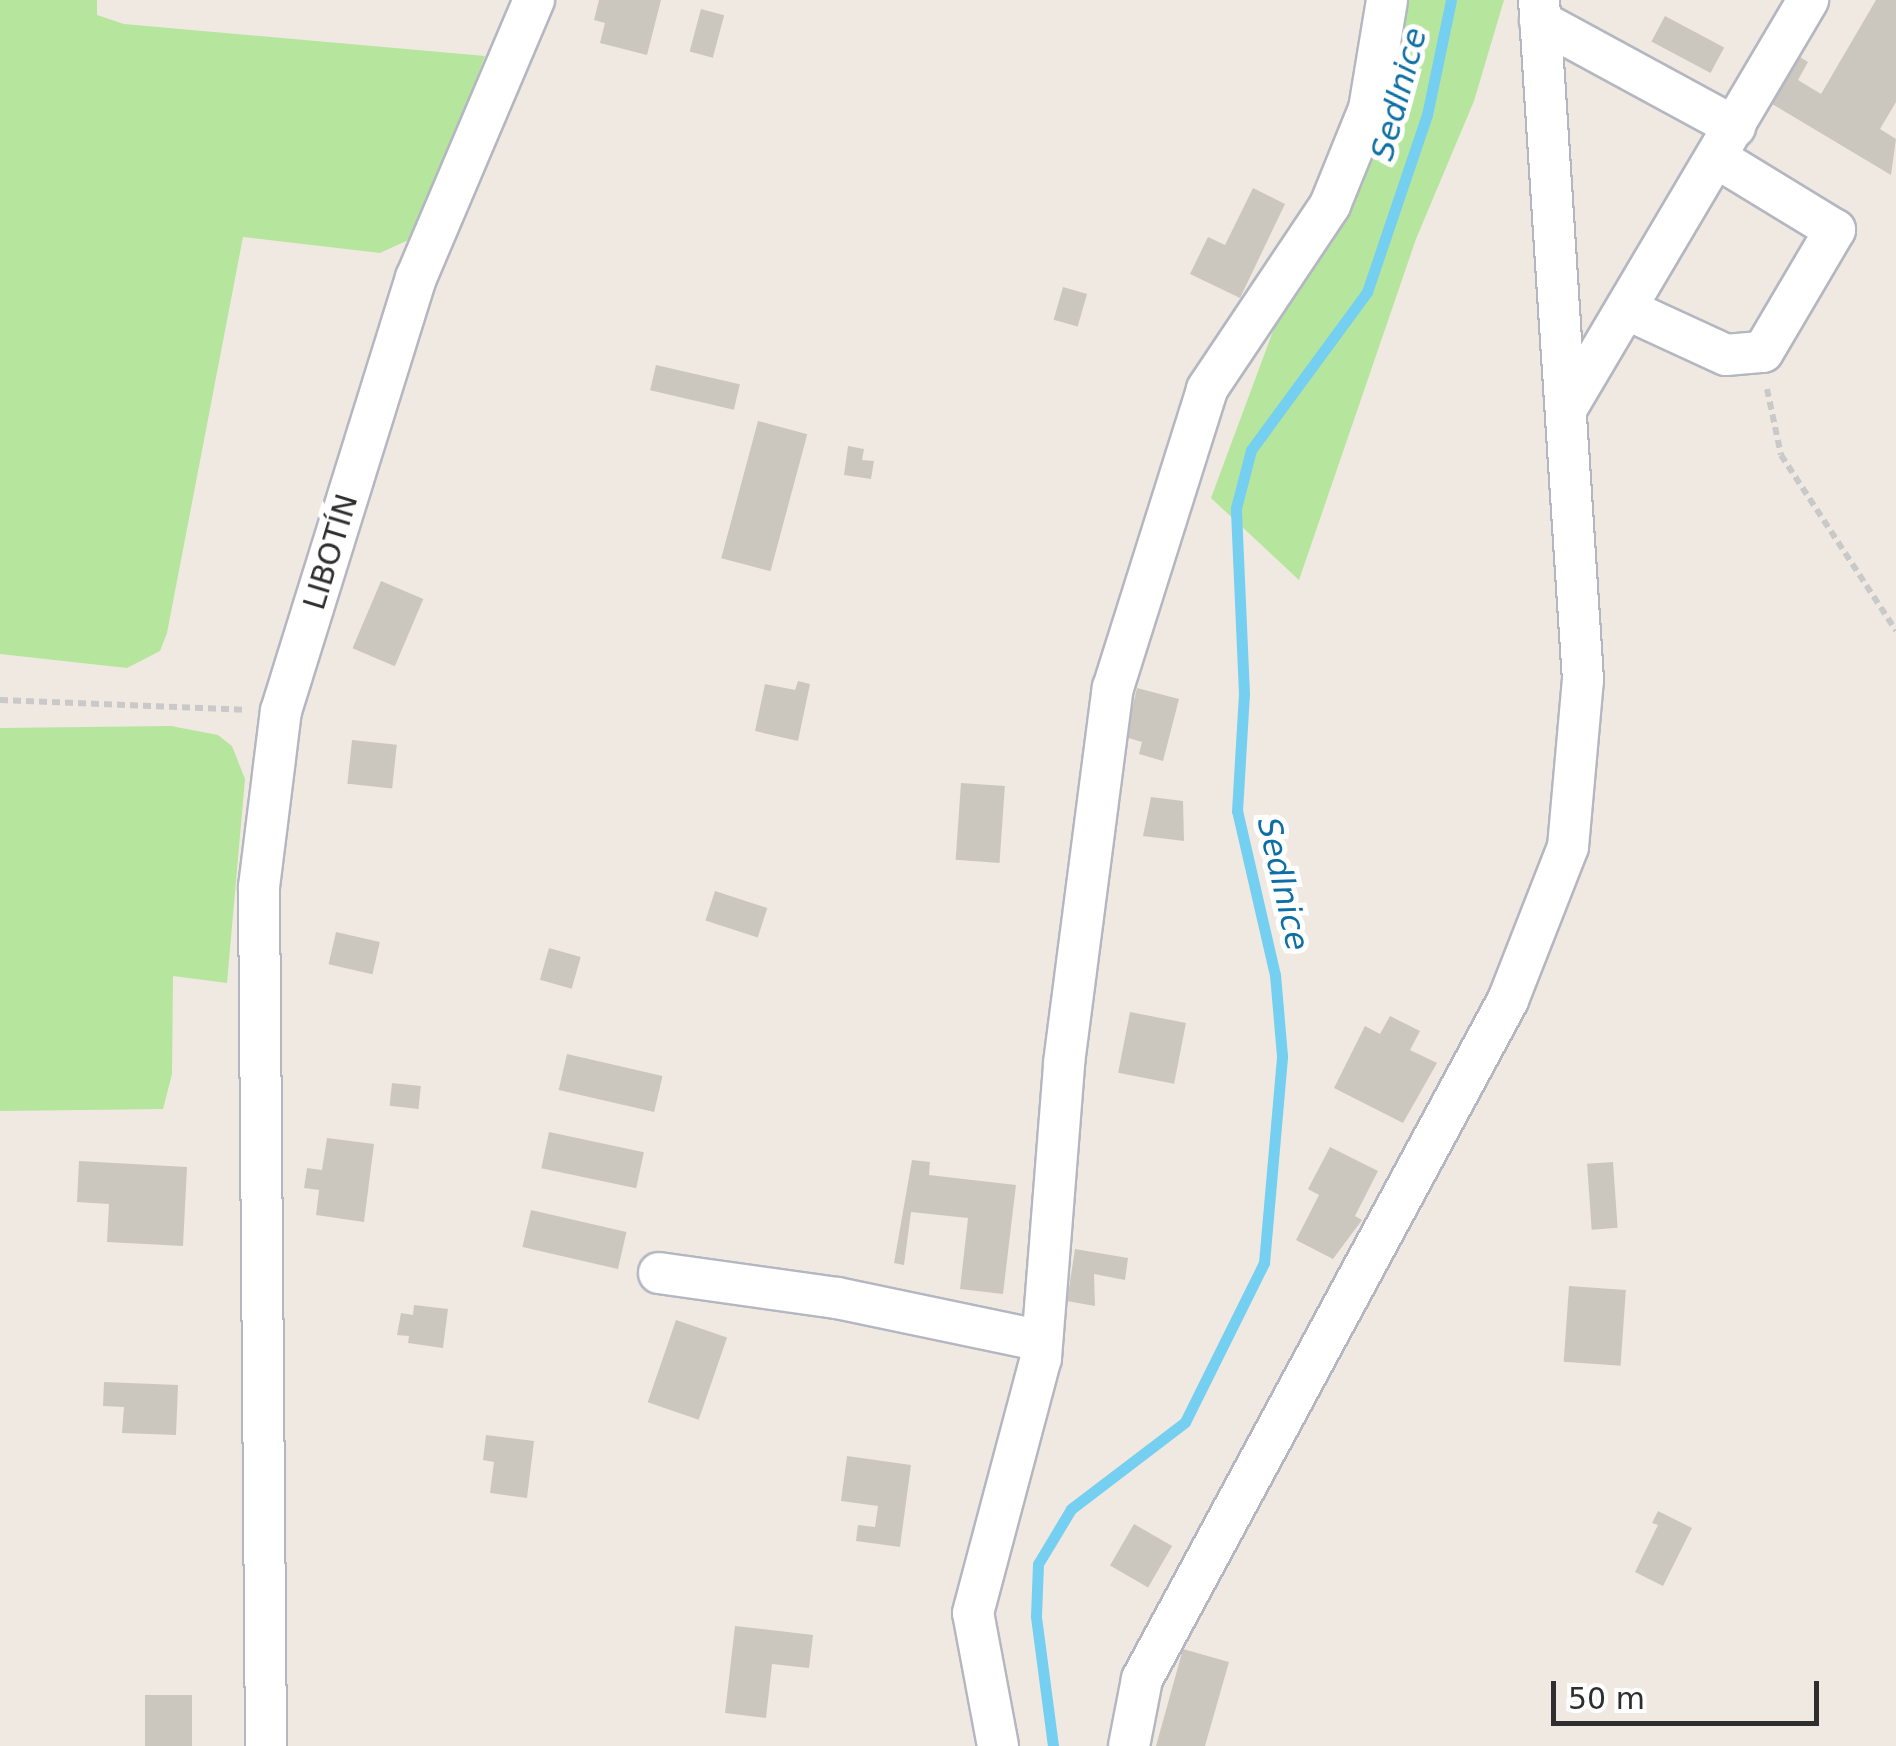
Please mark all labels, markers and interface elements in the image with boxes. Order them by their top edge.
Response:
water label: Sedlnice [1363,24,1435,164]
street label: LIBOTÍN [296,490,366,614]
water label: Sedlnice [1249,814,1317,954]
scale bar [1556,1661,1824,1723]
text: 50 m [1568,1681,1645,1716]

